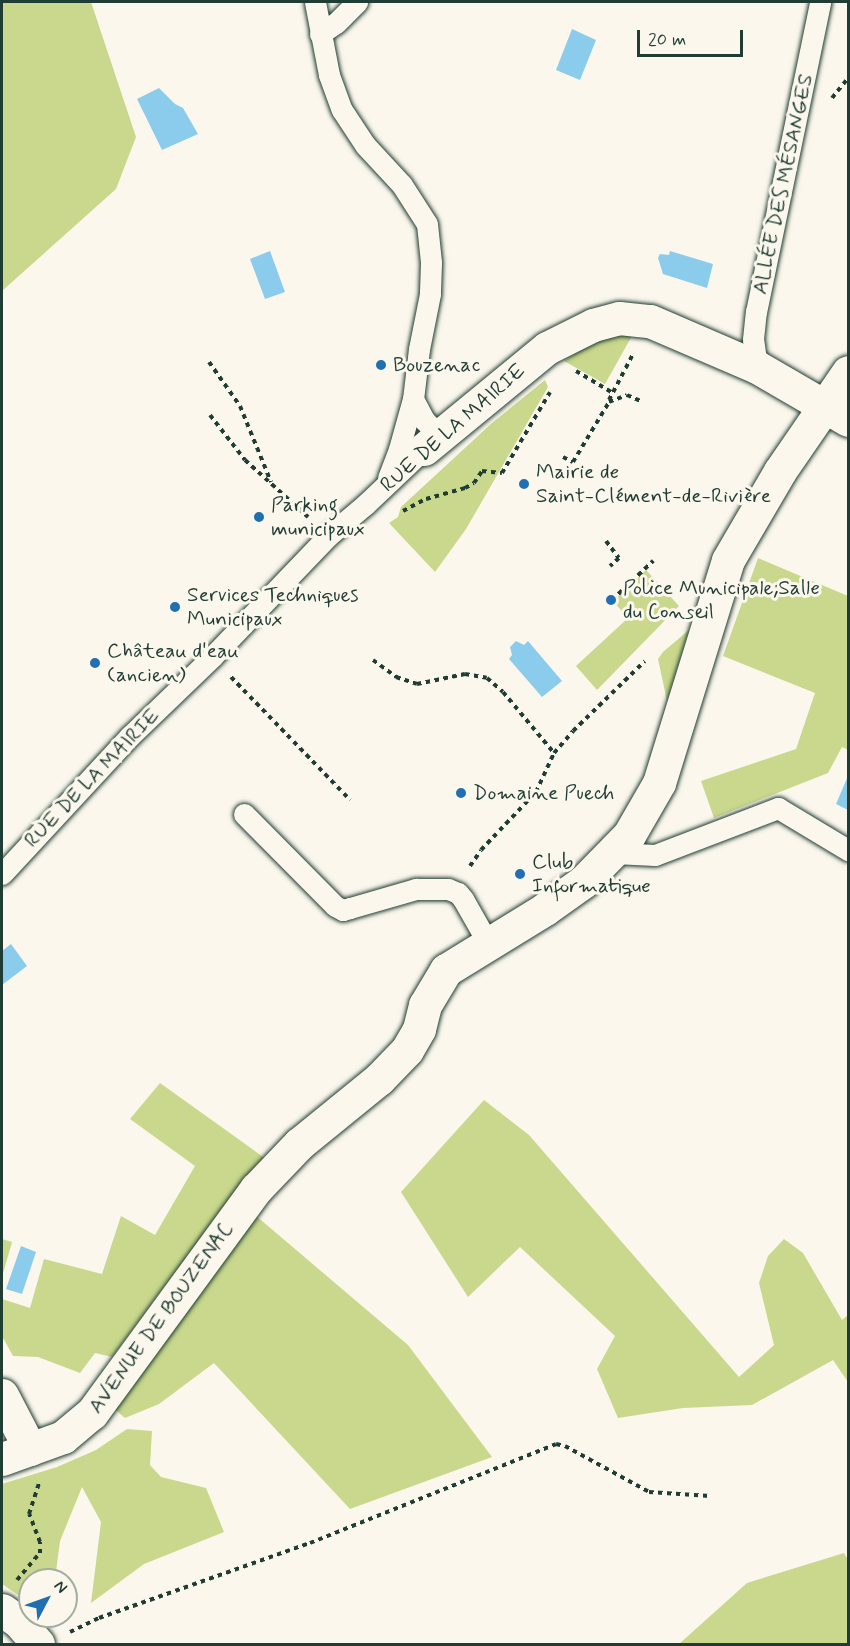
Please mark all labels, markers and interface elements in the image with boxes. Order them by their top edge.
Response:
scale bar [640,18,746,56]
text: 20 m [648,28,686,52]
street label: ALLÉE DES MÉSANGES [747,72,819,296]
place label: Bouzenac [393,352,480,378]
marker: Bouzenac [374,358,388,372]
street label: RUE DE LA MAIRIE [375,358,531,498]
place label: Mairie de Saint-Clément-de-Rivière [536,459,771,509]
marker: Mairie de Saint-Clément-de-Rivière [517,477,531,491]
place label: Parking municipaux [271,492,365,542]
marker: Parking municipaux [252,510,266,524]
place label: Police Municipale;Salle du Conseil [623,575,818,625]
place label: Services Techniques Municipaux [187,582,356,632]
marker: Police Municipale;Salle du Conseil [604,593,618,607]
marker: Services Techniques Municipaux [168,600,182,614]
place label: Château d'eau (ancien) [107,638,239,688]
marker: Château d'eau (ancien) [88,656,102,670]
street label: RUE DE LA MAIRIE [18,702,166,854]
place label: Domaine Puech [473,780,616,806]
marker: Domaine Puech [454,786,468,800]
place label: Club Informatique [532,849,651,899]
marker: Club Informatique [513,867,527,881]
street label: AVENUE DE BOUZENAC [84,1219,238,1417]
north arrow [18,1568,78,1628]
text: N [49,1576,72,1598]

